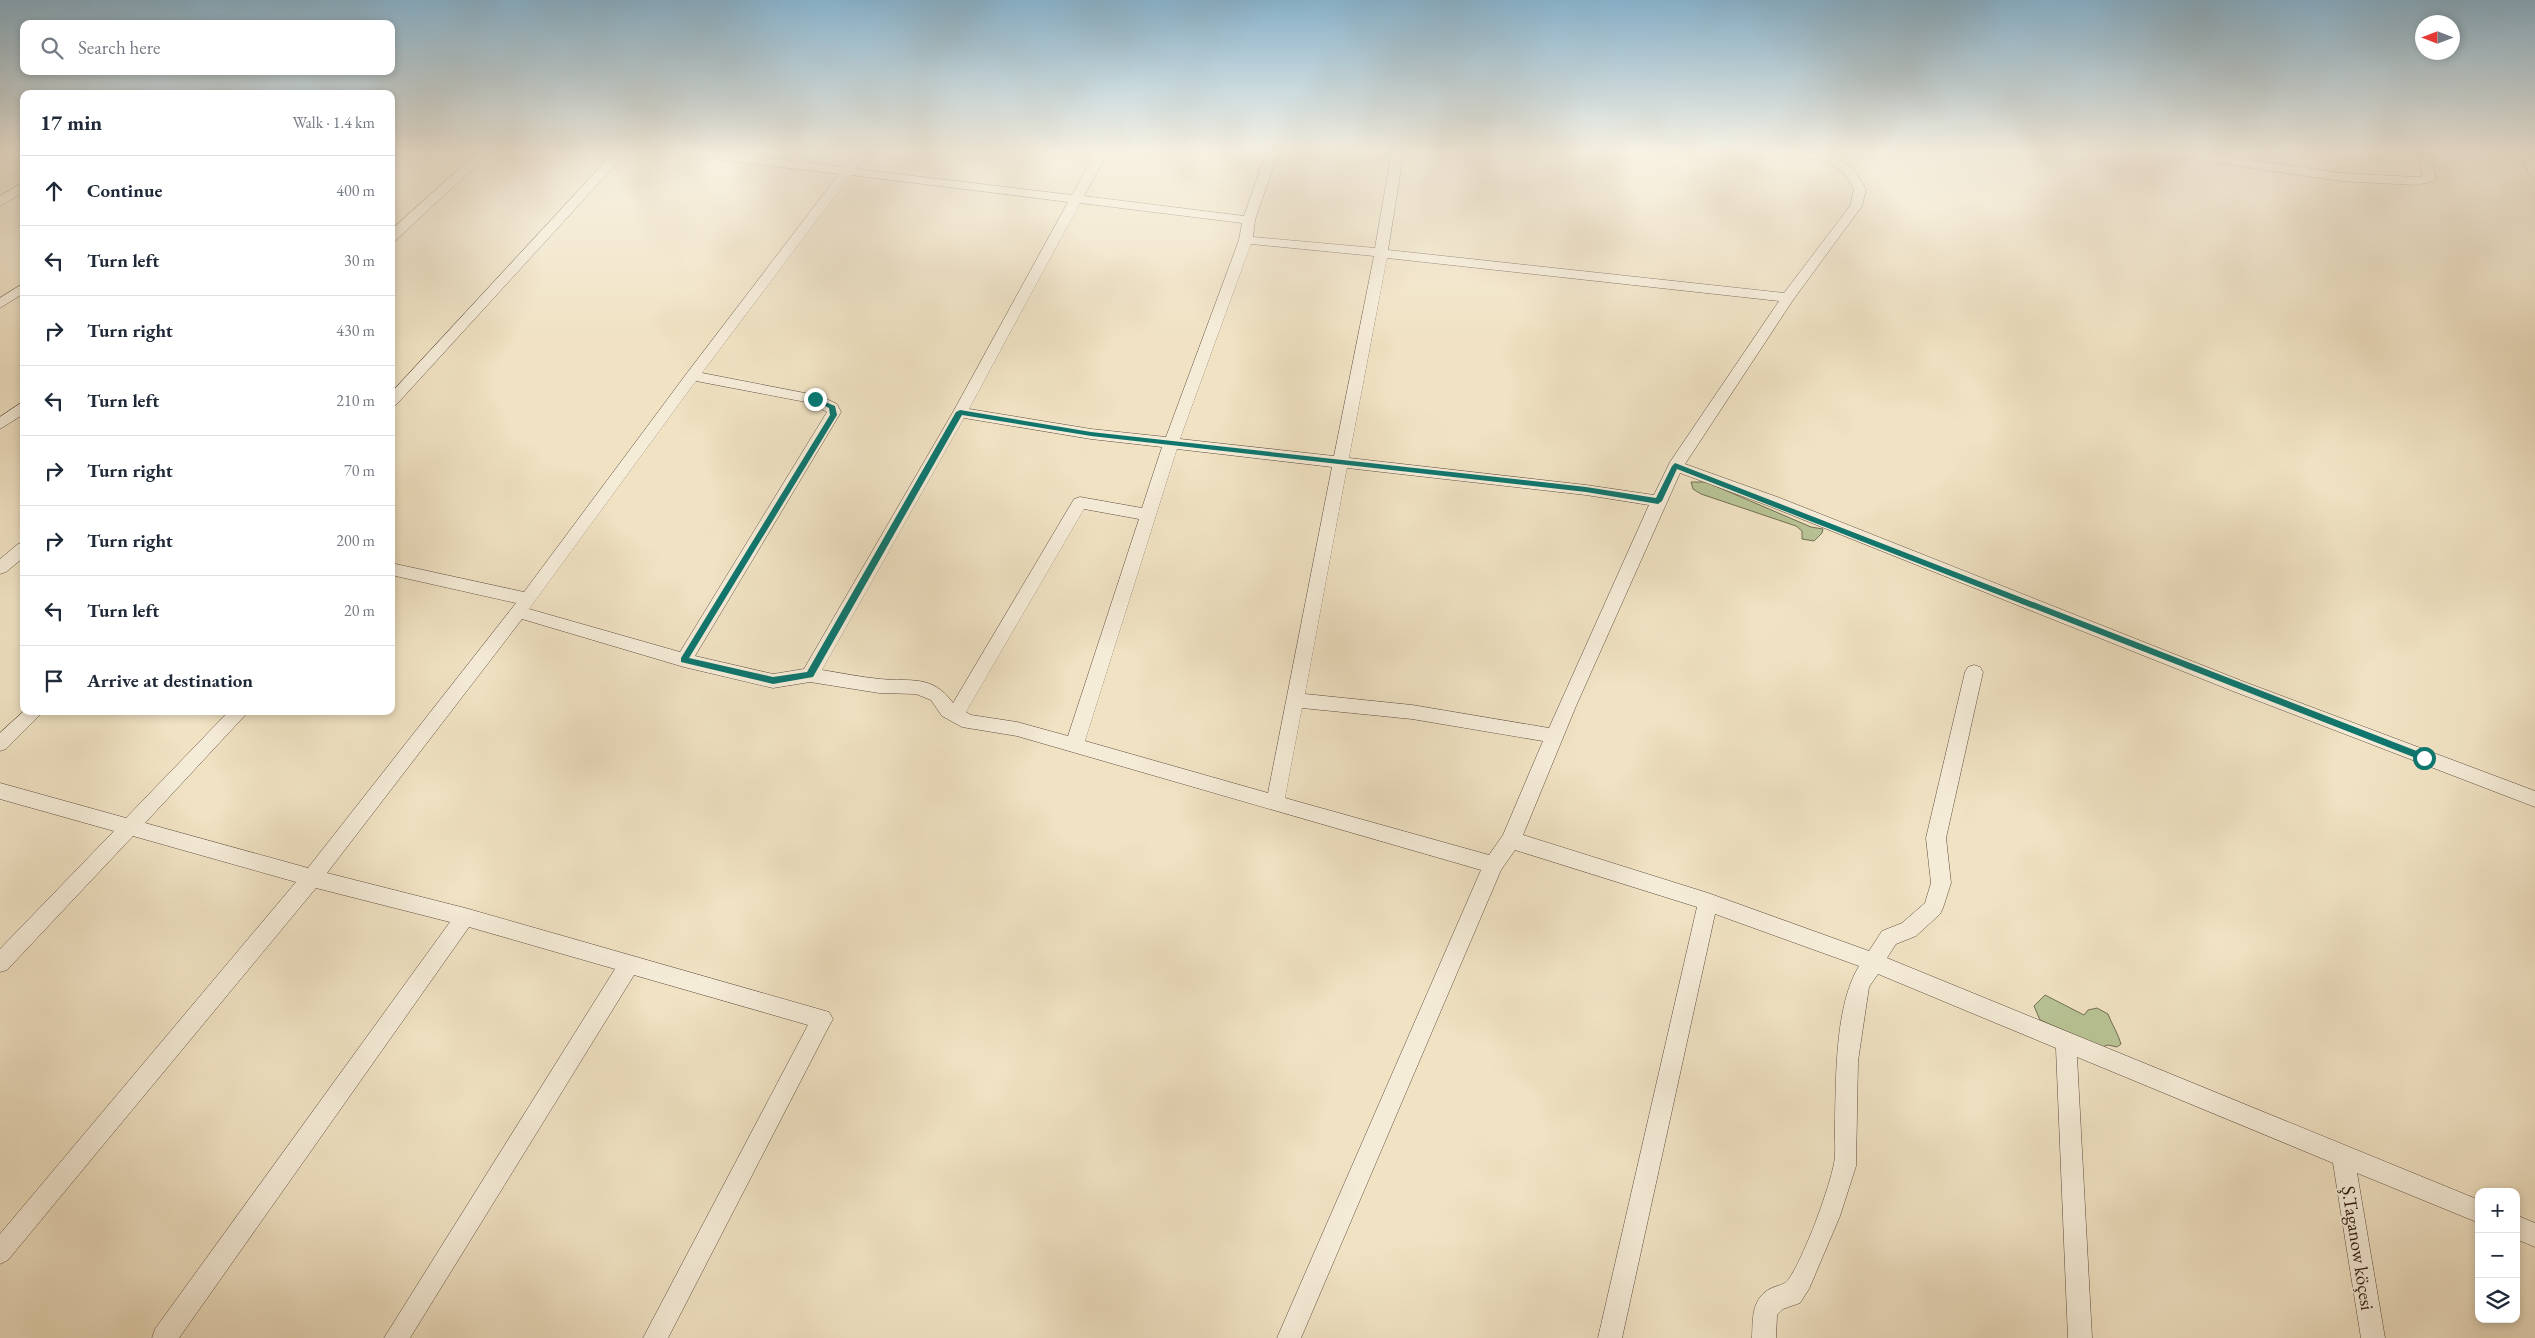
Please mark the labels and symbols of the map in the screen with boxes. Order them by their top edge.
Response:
north arrow [2415,15,2460,60]
route end [804,388,827,411]
route start [2413,747,2436,770]
street label: Ş.Taganow köçesi [2336,1184,2380,1312]

